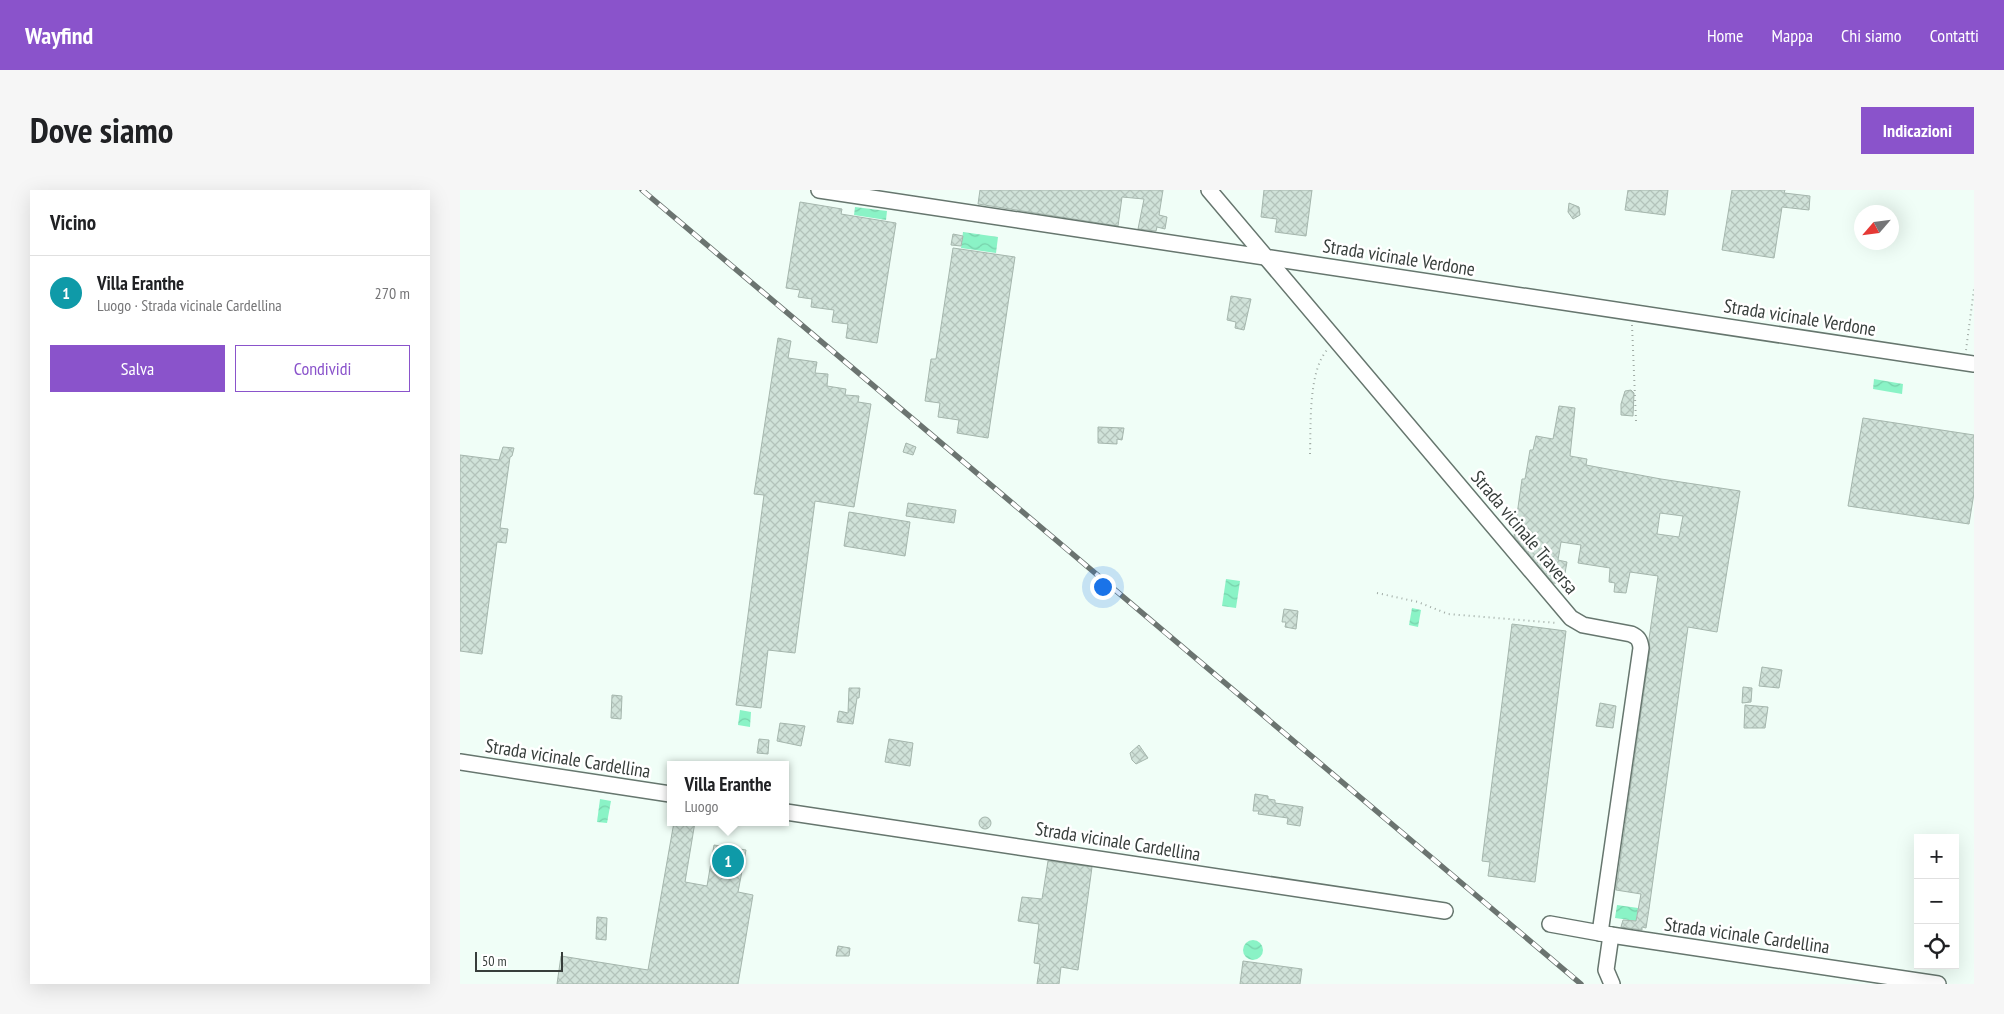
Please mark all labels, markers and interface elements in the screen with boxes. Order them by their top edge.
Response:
text: Wayfind [25,20,93,51]
text: Home [1707,24,1744,47]
text: Mappa [1772,24,1813,47]
text: Chi siamo [1841,24,1902,47]
text: Contatti [1930,24,1979,47]
text: Dove siamo [30,107,173,153]
button: Indicazioni [1861,107,1974,154]
north arrow [1854,205,1899,250]
text: Vicino [50,209,96,236]
street label: Strada vicinale Verdone [1321,233,1477,281]
text: Villa Eranthe [97,271,184,295]
text: 1 [62,283,70,303]
text: 270 m [375,283,410,303]
street label: Strada vicinale Verdone [1722,293,1878,341]
text: Luogo · Strada vicinale Cardellina [97,295,282,315]
button: Salva [50,345,225,392]
button: Condividi [235,345,410,392]
street label: Strada vicinale Traversa [1466,465,1584,599]
your location [1090,574,1116,600]
street label: Strada vicinale Cardellina [484,733,652,783]
popup [667,761,789,826]
text: Villa Eranthe [684,772,772,796]
text: Luogo [684,796,719,816]
street label: Strada vicinale Cardellina [1034,816,1202,866]
map controls [1914,834,1959,969]
button: + [1914,834,1959,879]
pin: 1 [712,842,744,880]
button: − [1914,879,1959,924]
street label: Strada vicinale Cardellina [1663,912,1831,958]
button: locate [1914,924,1959,969]
scale bar [475,949,562,972]
text: 50 m [482,952,507,970]

